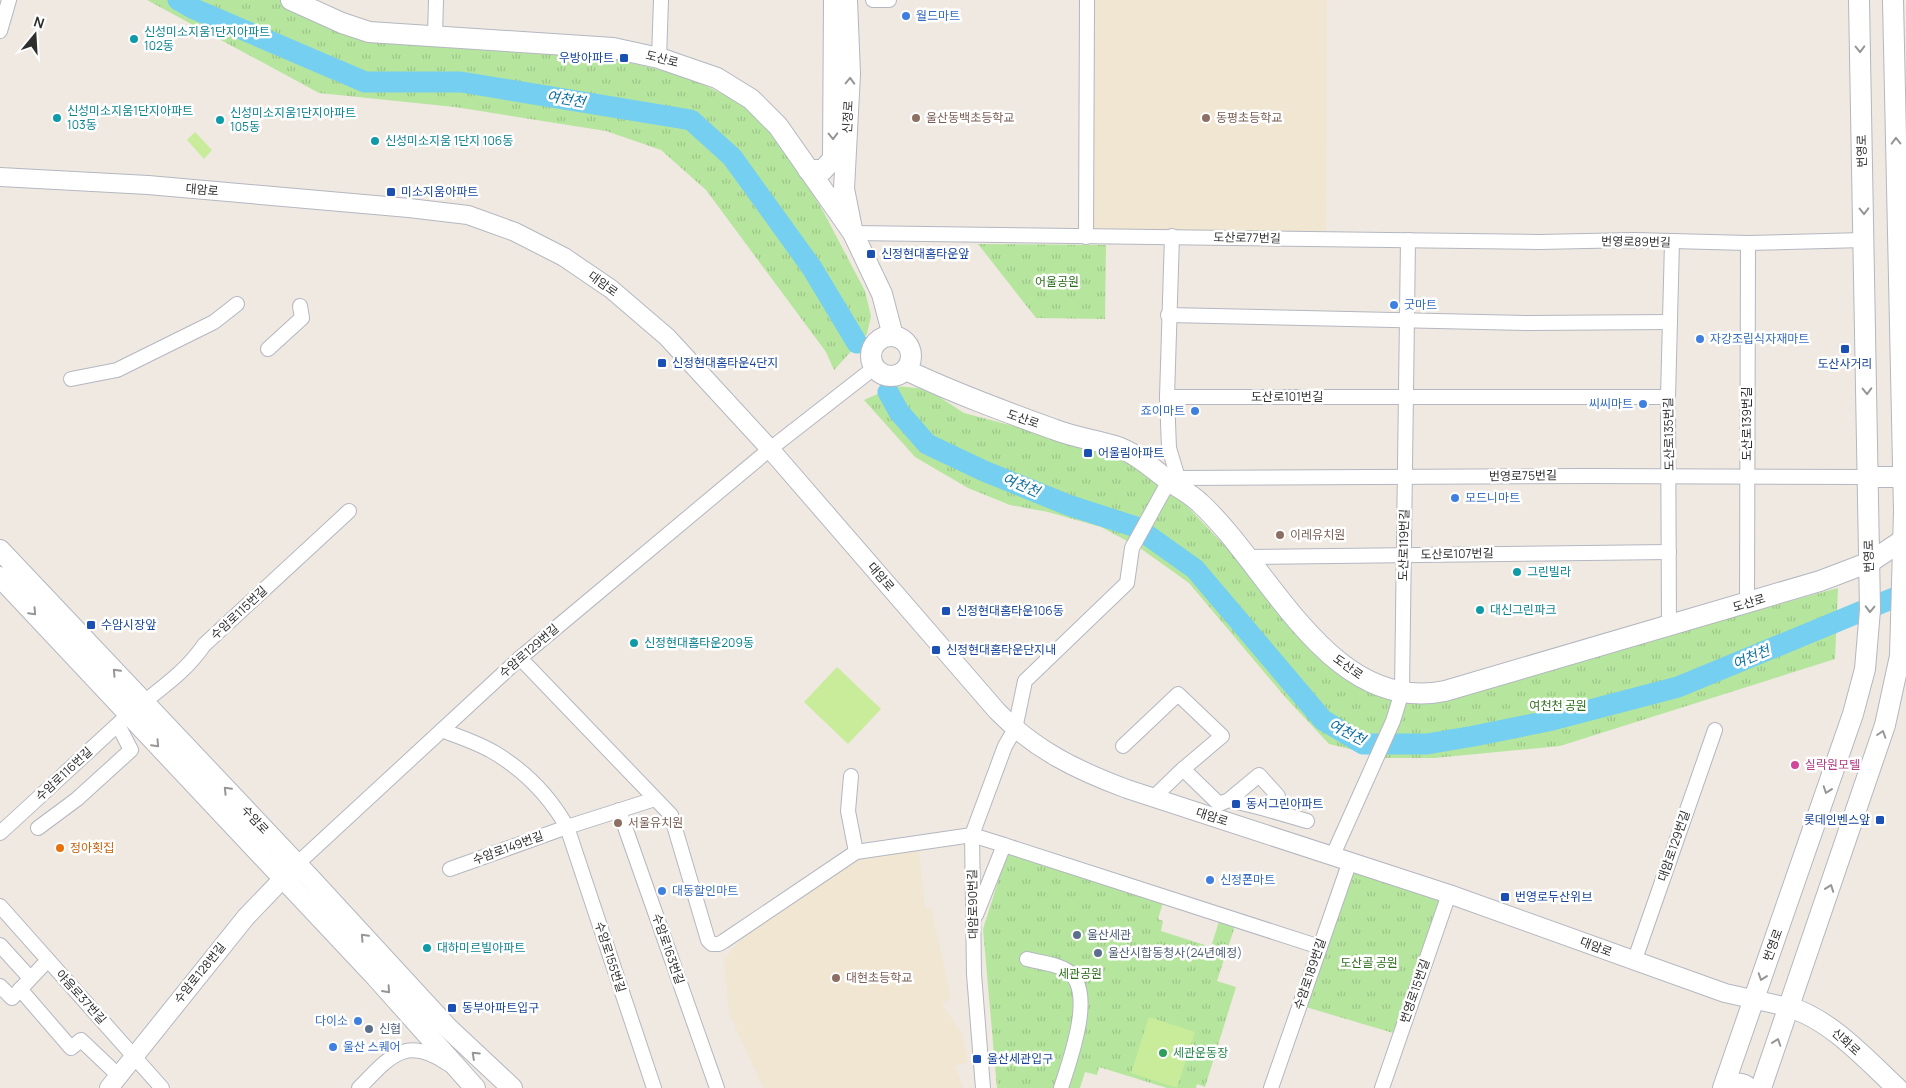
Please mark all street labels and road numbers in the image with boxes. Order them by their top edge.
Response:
street label: 도산로 [644,46,680,71]
street label: 신정로 [838,100,857,134]
street label: 번영로 [1853,134,1870,168]
street label: 대암로 [185,180,219,199]
street label: 도산로77번길 [1213,228,1281,247]
street label: 번영로89번길 [1601,232,1671,251]
street label: 대암로 [585,267,622,300]
street label: 도산로139번길 [1738,387,1755,461]
street label: 도산로101번길 [1251,388,1323,405]
street label: 도산로135번길 [1659,397,1678,471]
street label: 도산로 [1005,405,1042,432]
street label: 번영로75번길 [1489,466,1557,485]
street label: 도산로119번길 [1394,509,1413,581]
street label: 번영로 [1860,539,1877,573]
street label: 도산로107번길 [1420,544,1494,563]
street label: 대암로 [864,559,899,595]
street label: 수암로115번길 [207,582,271,643]
street label: 도산로 [1731,590,1767,615]
street label: 수암로129번길 [495,620,562,681]
street label: 도산로 [1330,650,1367,683]
street label: 수암로116번길 [32,743,96,804]
street label: 수암로 [238,802,273,838]
street label: 대암로 [1194,803,1231,830]
street label: 대암로129번길 [1653,808,1694,884]
street label: 수암로149번길 [470,827,546,868]
street label: 대암로90번길 [963,869,982,939]
street label: 수암로163번길 [648,911,689,987]
street label: 수암로155번길 [591,919,630,995]
street label: 번영로 [1759,926,1786,963]
street label: 대암로 [1578,933,1615,960]
street label: 수암로189번길 [1289,936,1330,1012]
street label: 수암로128번길 [170,939,229,1007]
street label: 번영로15번길 [1396,956,1433,1025]
street label: 야음로37번길 [52,966,110,1028]
street label: 신화로 [1828,1024,1864,1059]

